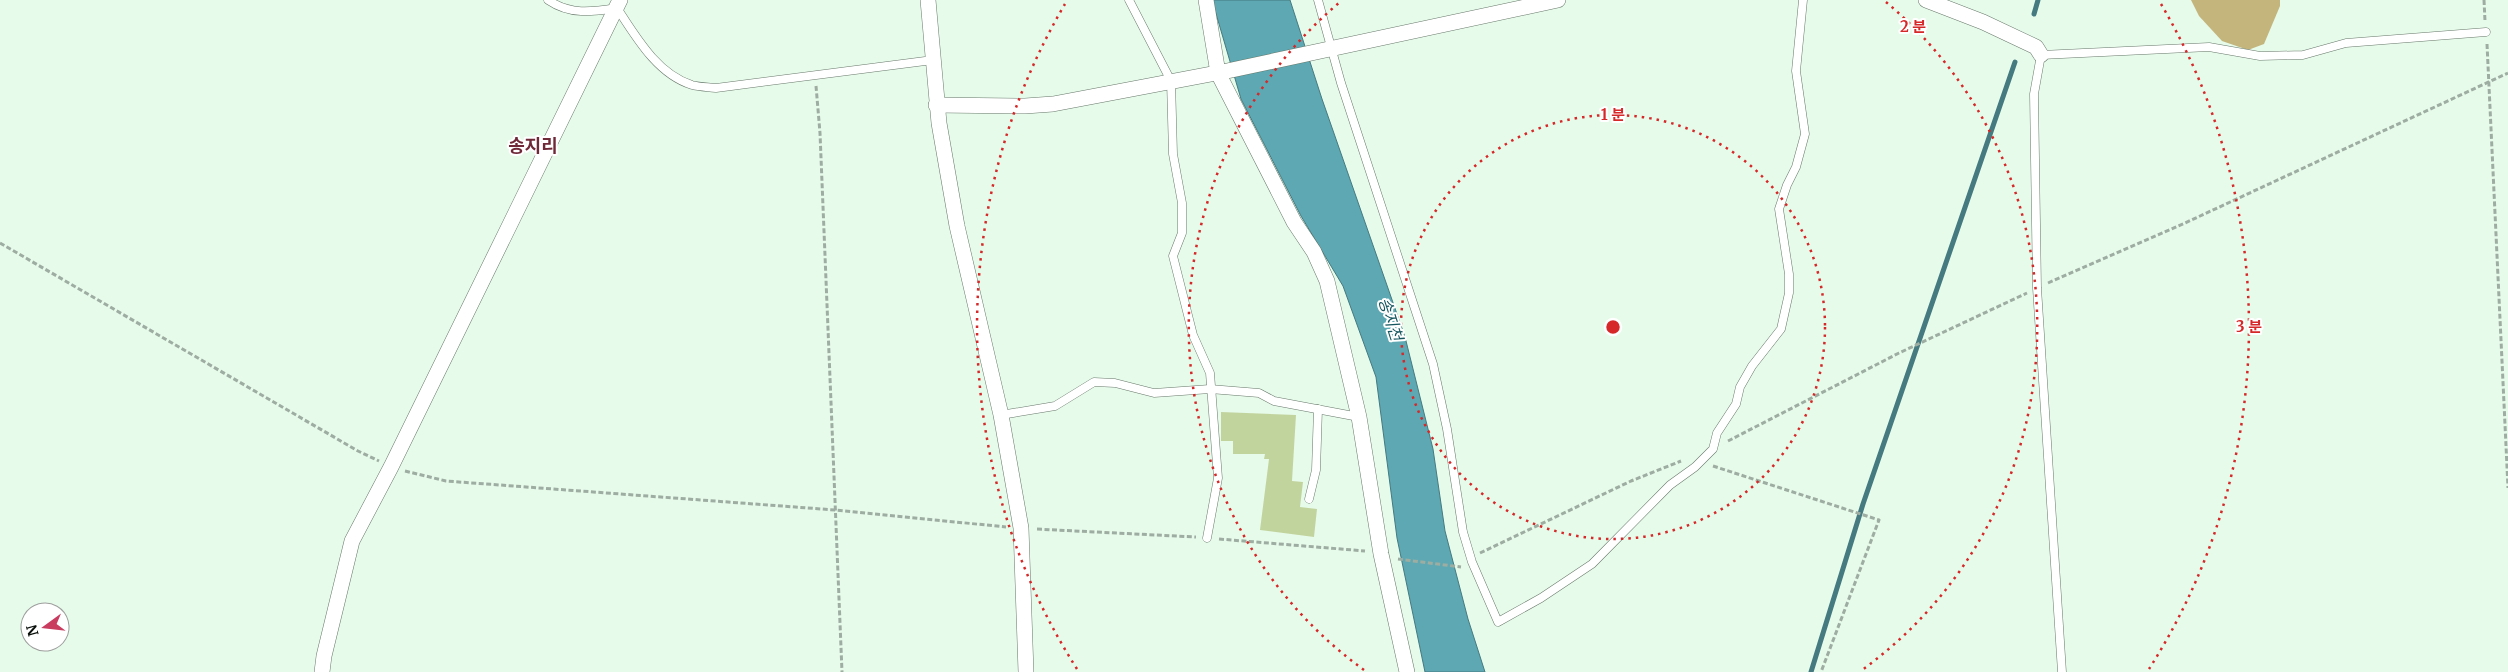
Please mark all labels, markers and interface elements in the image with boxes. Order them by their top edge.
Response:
text: 2 분 [1900,17,1926,36]
text: 1 분 [1601,105,1625,124]
district label: 송지리 [508,134,558,157]
water label: 송지천 [1375,295,1408,345]
text: 3 분 [2236,317,2262,336]
centre of rings [1604,318,1622,336]
north arrow [20,602,70,652]
text: N [22,623,43,638]

